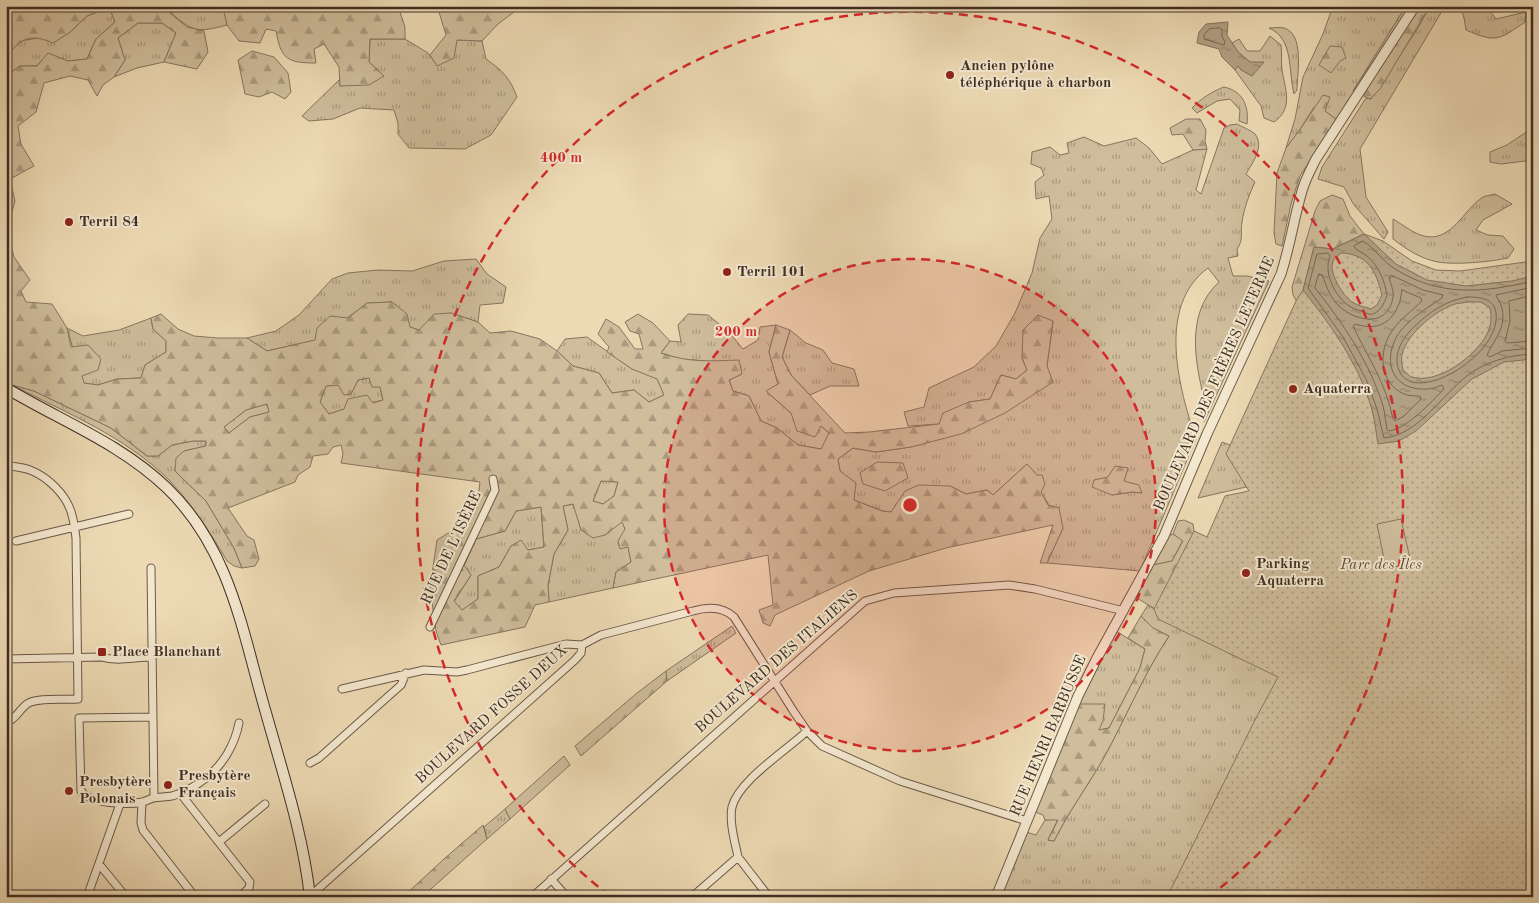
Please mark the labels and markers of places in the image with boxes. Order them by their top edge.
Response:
place label: Ancien pylône téléphérique à charbon [960,59,1111,91]
marker: Ancien pylône téléphérique à charbon [944,69,956,81]
place label: Terril 84 [79,215,140,230]
marker: Terril 84 [63,216,75,228]
place label: Terril 101 [737,265,806,280]
marker: Terril 101 [721,266,733,278]
place label: Aquaterra [1303,382,1372,397]
marker: Aquaterra [1287,383,1299,395]
centre of rings [901,496,919,514]
place label: Parking Aquaterra [1256,557,1325,589]
marker: Parking Aquaterra [1240,567,1252,579]
place label: Place Blanchant [112,645,222,660]
marker: Place Blanchant [96,646,108,658]
place label: Presbytère Français [178,769,250,801]
place label: Presbytère Polonais [79,775,151,807]
marker: Presbytère Français [162,779,174,791]
marker: Presbytère Polonais [63,785,75,797]

